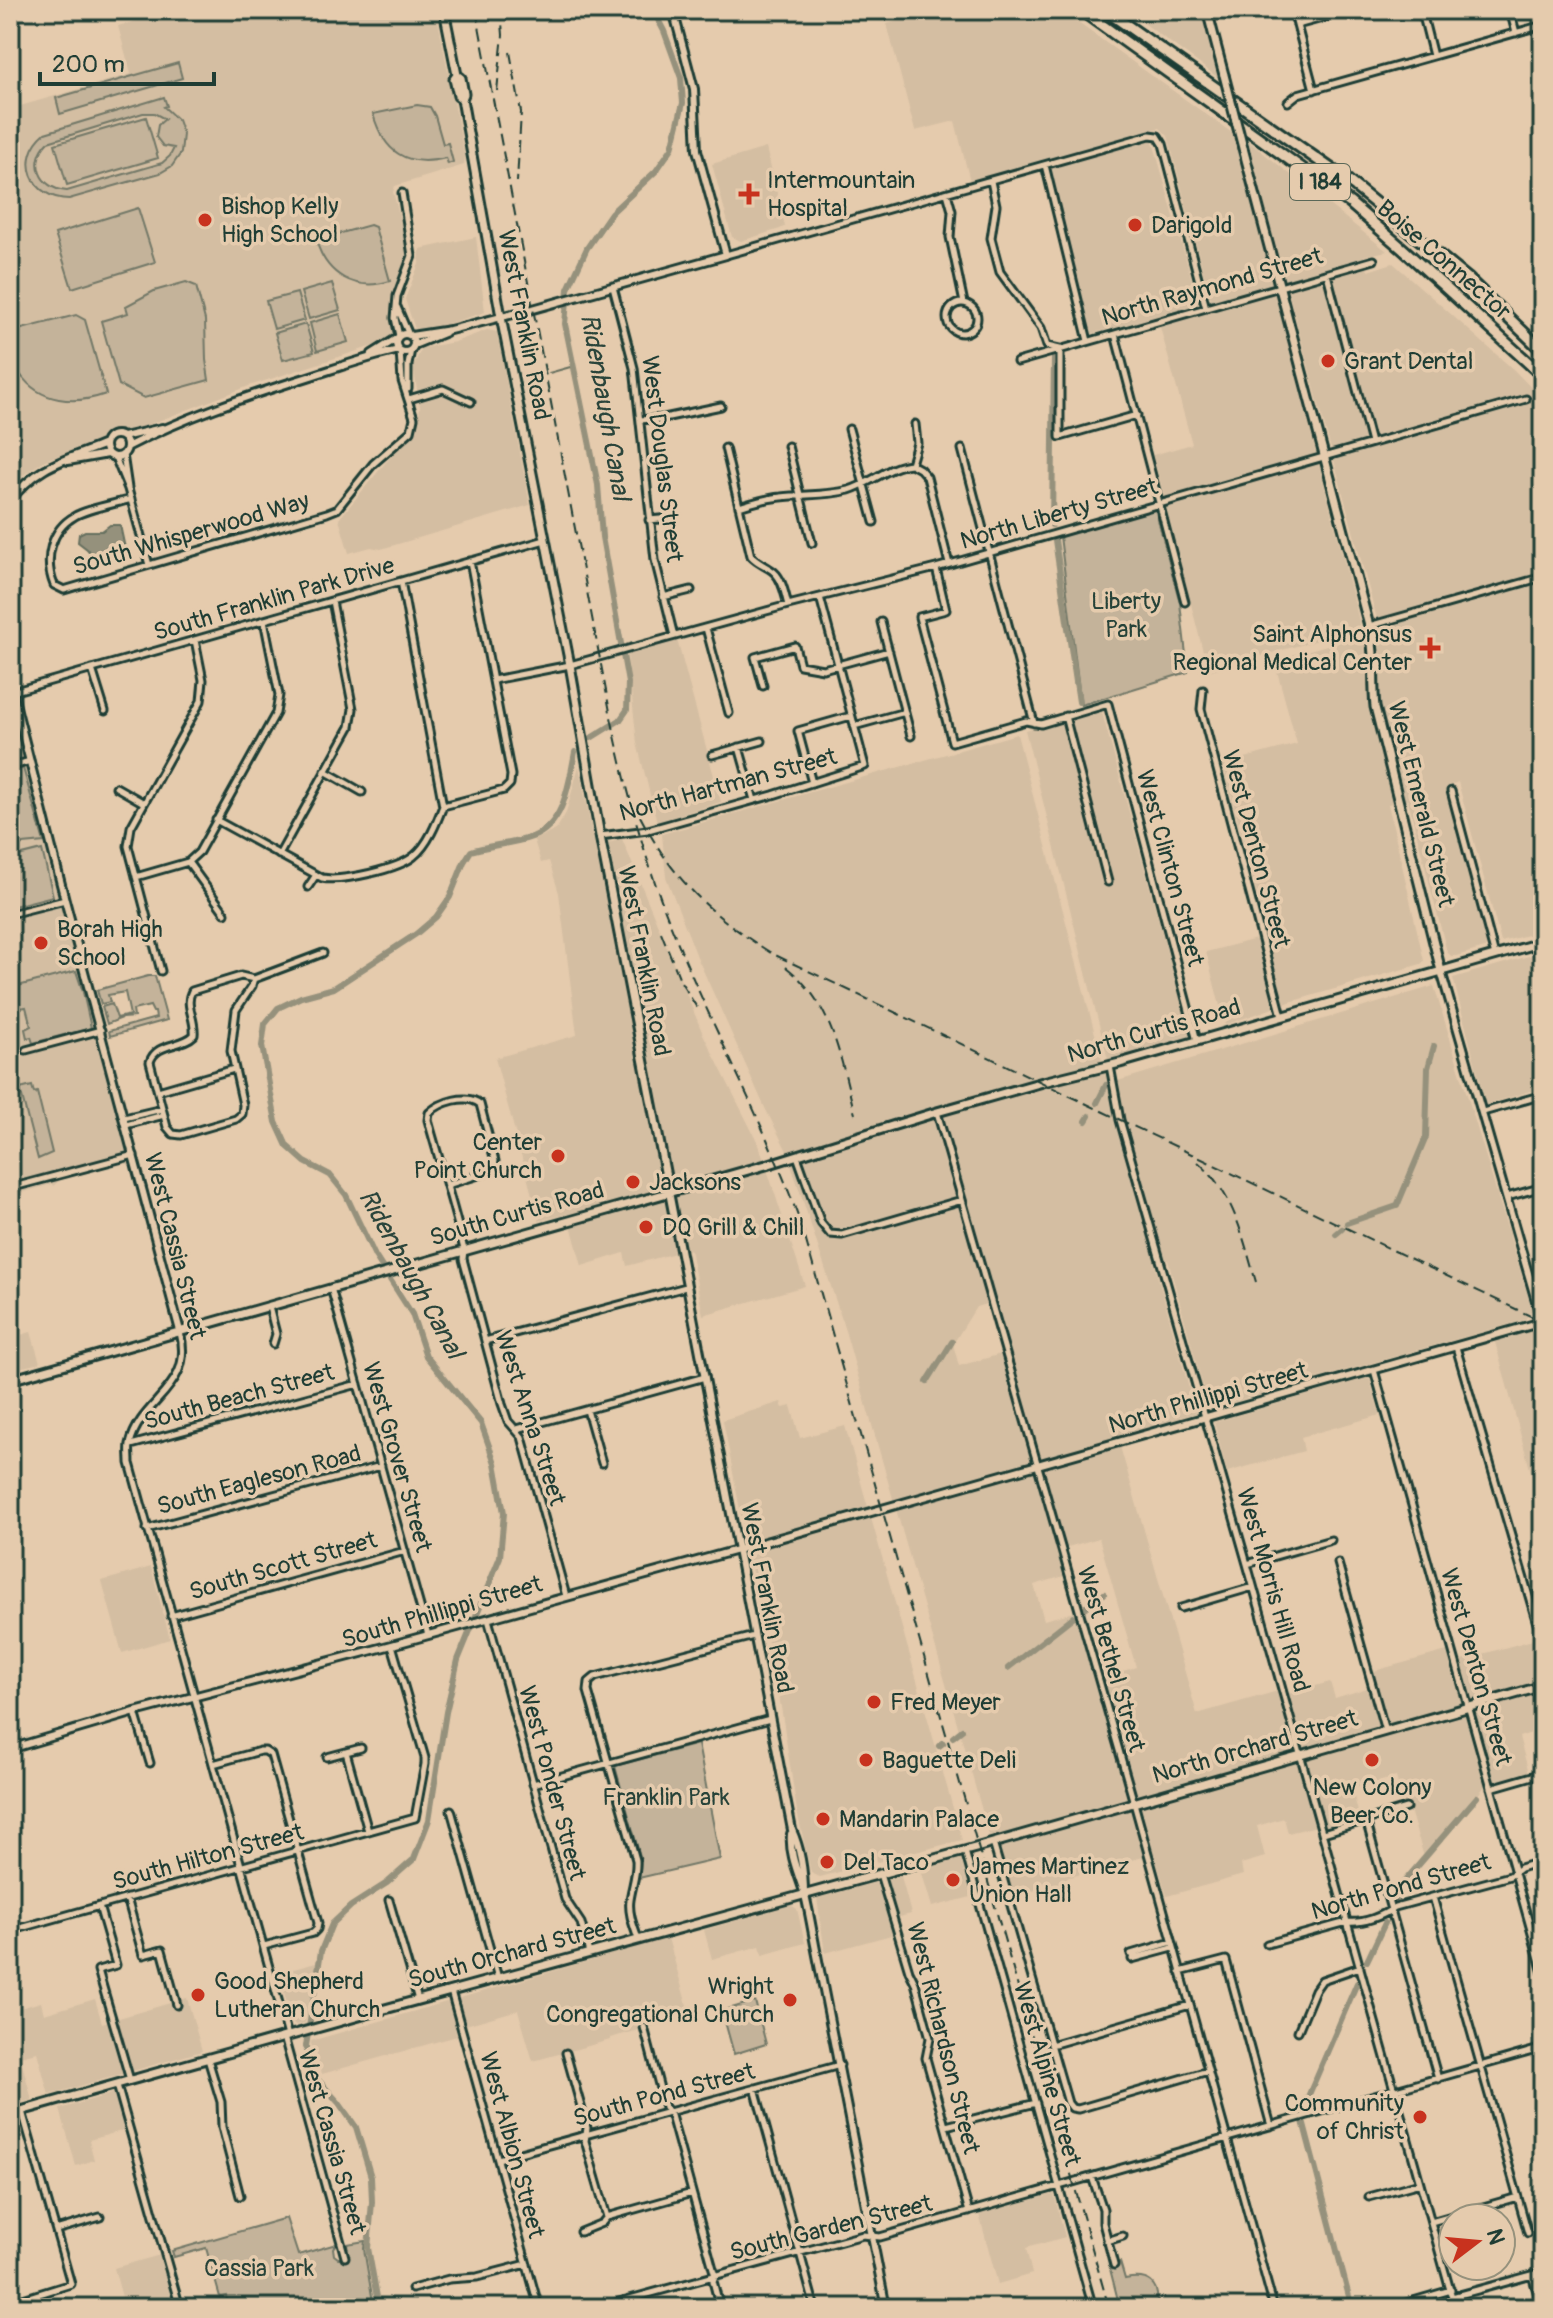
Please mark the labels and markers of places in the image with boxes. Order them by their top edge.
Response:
place label: Intermountain Hospital [767,166,915,223]
marker: Intermountain Hospital [738,183,760,205]
place label: Bishop Kelly High School [221,192,338,249]
marker: Bishop Kelly High School [196,211,214,229]
place label: Darigold [1151,211,1232,240]
marker: Darigold [1126,216,1144,234]
place label: Grant Dental [1344,347,1473,376]
marker: Grant Dental [1319,352,1337,370]
place label: Saint Alphonsus Regional Medical Center [1173,620,1412,677]
marker: Saint Alphonsus Regional Medical Center [1419,637,1441,659]
place label: Borah High School [57,915,163,972]
marker: Borah High School [32,934,50,952]
place label: Center Point Church [413,1128,542,1185]
marker: Center Point Church [549,1147,567,1165]
place label: Jacksons [649,1168,741,1197]
marker: Jacksons [624,1173,642,1191]
place label: DQ Grill & Chill [662,1213,805,1242]
marker: DQ Grill & Chill [637,1218,655,1236]
place label: Fred Meyer [890,1688,1001,1717]
marker: Fred Meyer [865,1693,883,1711]
place label: Baguette Deli [882,1746,1016,1775]
marker: Baguette Deli [857,1751,875,1769]
marker: New Colony Beer Co. [1363,1751,1381,1769]
place label: New Colony Beer Co. [1313,1773,1431,1830]
place label: Mandarin Palace [839,1805,999,1834]
marker: Mandarin Palace [814,1810,832,1828]
place label: Del Taco [843,1848,929,1877]
place label: James Martinez Union Hall [969,1852,1129,1909]
marker: Del Taco [818,1853,836,1871]
marker: James Martinez Union Hall [944,1871,962,1889]
place label: Good Shepherd Lutheran Church [214,1967,380,2024]
place label: Wright Congregational Church [546,1972,774,2029]
marker: Good Shepherd Lutheran Church [189,1986,207,2004]
marker: Wright Congregational Church [781,1991,799,2009]
place label: Community of Christ [1285,2089,1404,2146]
marker: Community of Christ [1411,2108,1429,2126]

